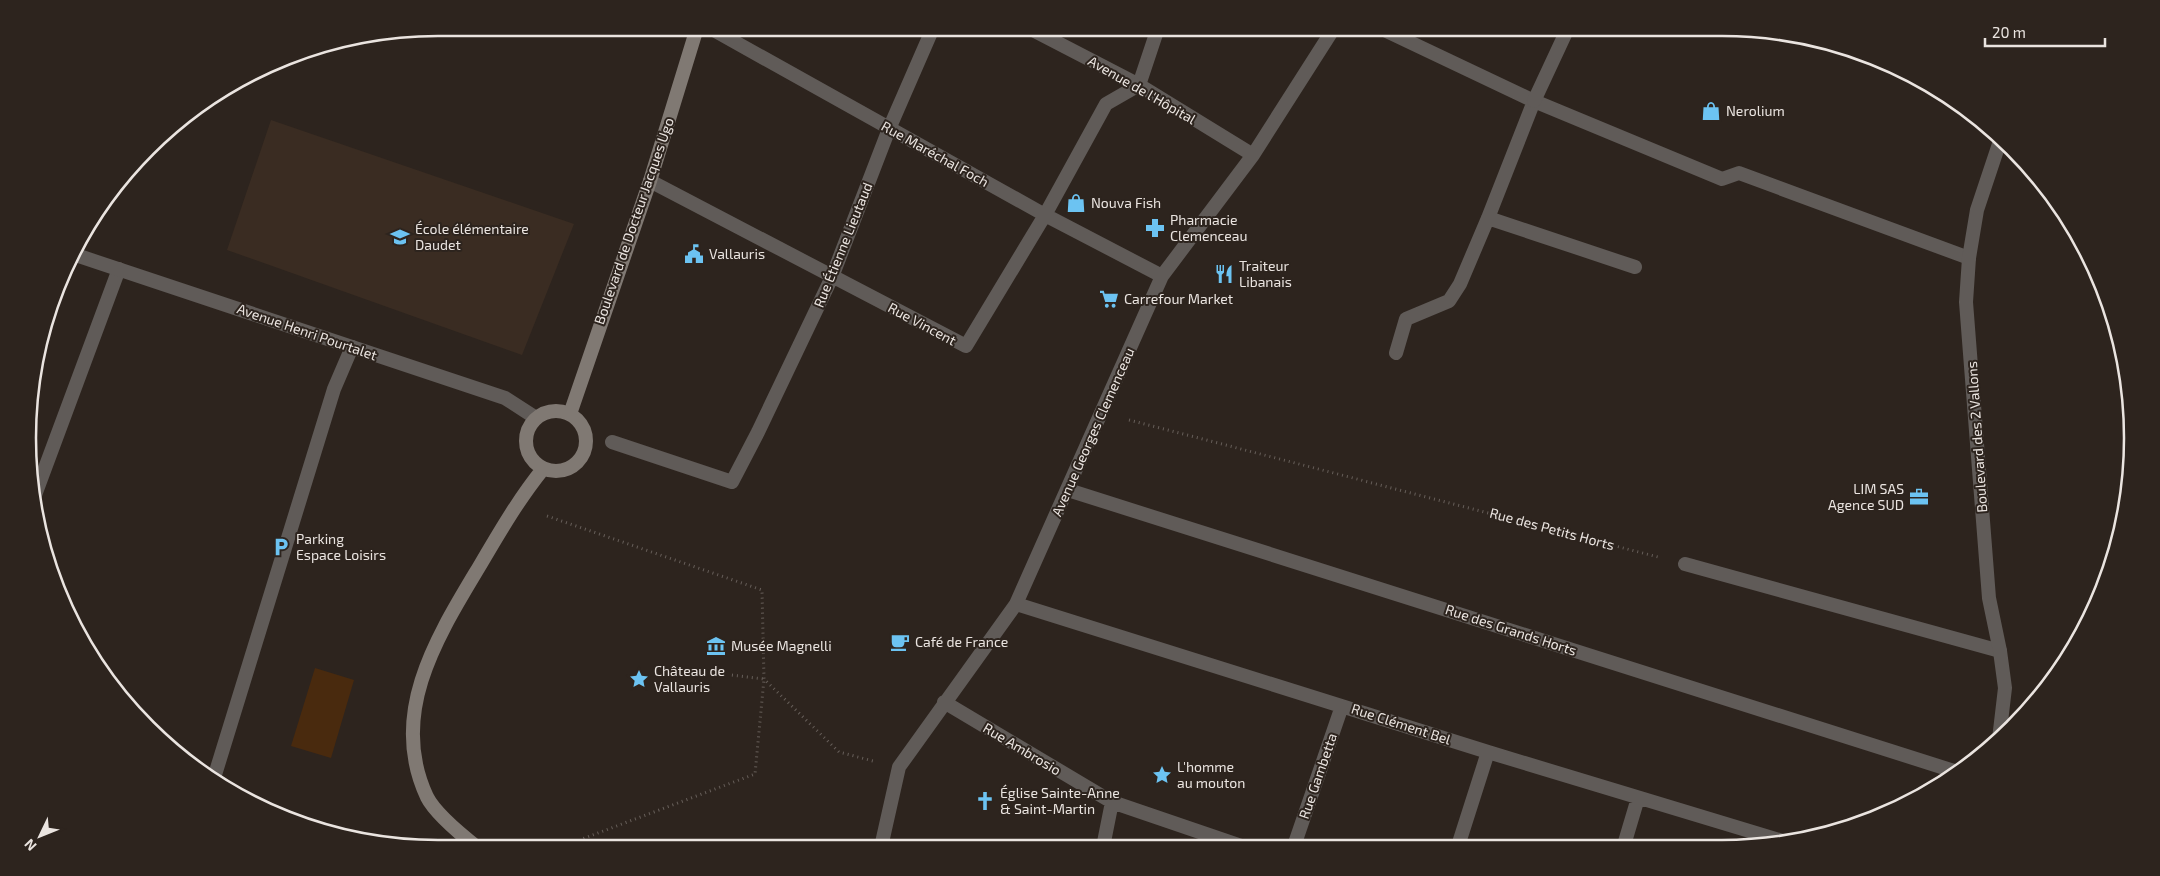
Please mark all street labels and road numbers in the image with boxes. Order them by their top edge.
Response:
street label: Avenue de l'Hôpital [1085,52,1200,128]
street label: Boulevard de Docteur Jacques Ugo [590,115,677,326]
street label: Rue Maréchal Foch [879,117,992,190]
street label: Rue Étienne Lieutaud [810,180,875,310]
street label: Rue Vincent [885,298,959,349]
street label: Avenue Henri Pourtalet [235,300,379,363]
street label: Avenue Georges Clemenceau [1048,345,1137,519]
street label: Boulevard des 2 Vallons [1963,361,1990,513]
street label: Rue des Petits Horts [1488,504,1616,553]
street label: Rue des Grands Horts [1443,600,1579,659]
street label: Rue Clément Bel [1349,699,1454,748]
street label: Rue Ambrosio [980,719,1064,778]
street label: Rue Gambetta [1295,731,1340,821]

